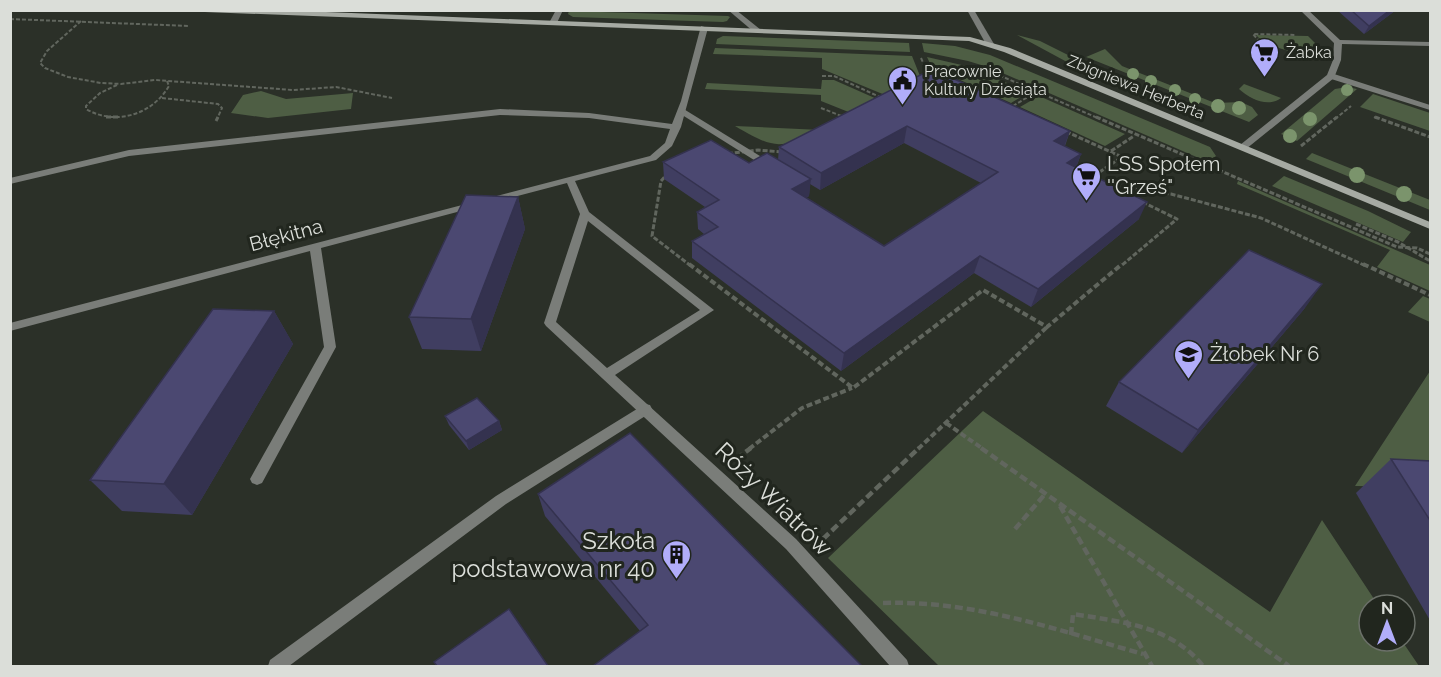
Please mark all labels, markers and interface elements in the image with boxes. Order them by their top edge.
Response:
supermarket icon: Żabka [1249,36,1281,78]
place label: Żabka [1286,42,1332,62]
street label: Zbigniewa Herberta [1065,51,1207,123]
place label: Pracownie Kultury Dziesiąta [924,62,1047,99]
public building icon: Pracownie Kultury Dziesiąta [887,64,919,106]
place label: LSS Społem ''Grześ" [1107,152,1220,199]
supermarket icon: LSS Społem ''Grześ" [1070,160,1102,202]
street label: Błękitna [247,214,325,256]
school or university icon: Żłobek Nr 6 [1173,338,1205,380]
place label: Żłobek Nr 6 [1210,341,1319,366]
street label: Róży Wiatrów [709,436,839,562]
place label: Szkoła podstawowa nr 40 [452,526,655,583]
building icon: Szkoła podstawowa nr 40 [660,538,692,580]
north arrow [1357,593,1417,653]
text: N [1381,599,1393,618]

